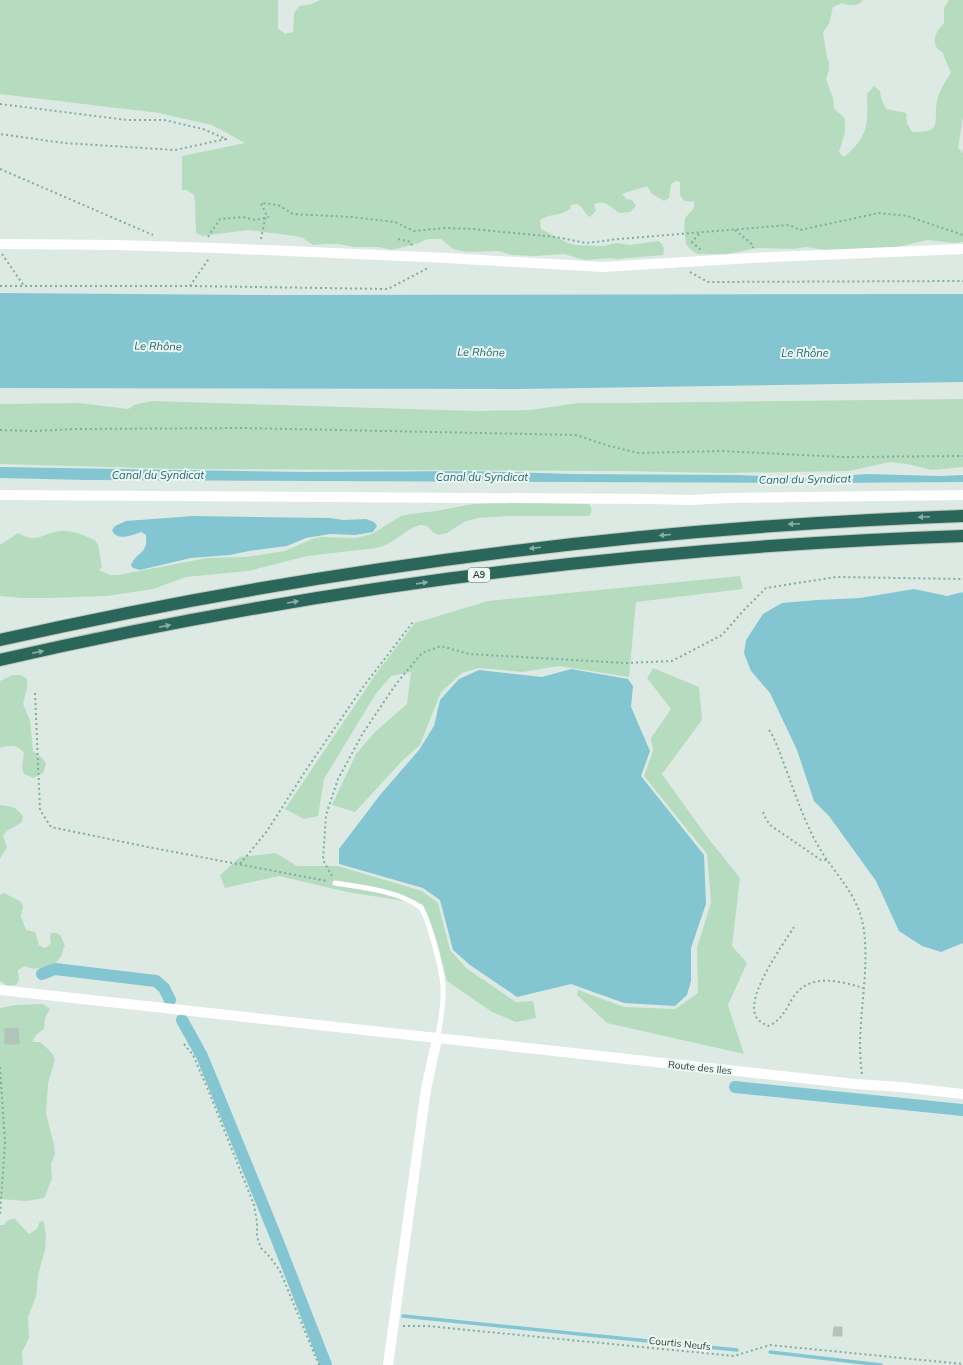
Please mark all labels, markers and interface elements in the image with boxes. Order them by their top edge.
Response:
water label: Le Rhône [134,339,182,353]
water label: Le Rhône [457,345,505,359]
water label: Le Rhône [781,346,829,360]
water label: Canal du Syndicat [112,468,205,482]
water label: Canal du Syndicat [436,470,529,484]
water label: Canal du Syndicat [759,471,852,487]
one-way arrow [917,514,930,520]
one-way arrow [787,521,800,527]
one-way arrow [659,531,671,538]
one-way arrow [529,545,541,551]
road number: A9 [468,568,490,582]
one-way arrow [416,580,428,586]
one-way arrow [287,599,299,605]
one-way arrow [159,622,171,628]
one-way arrow [32,648,44,654]
street label: Route des Iles [667,1058,733,1077]
street label: Courtis Neufs [648,1334,712,1353]

